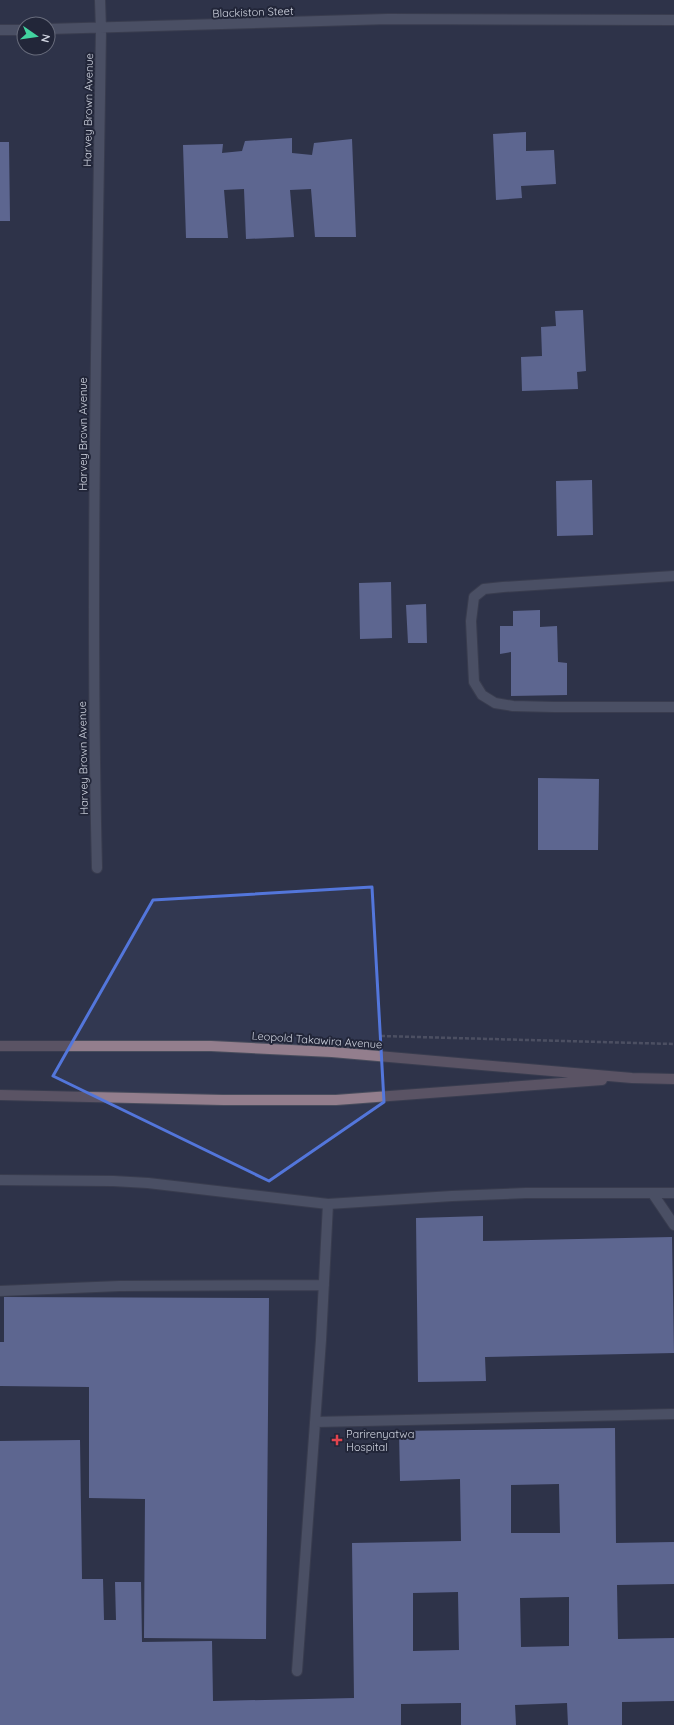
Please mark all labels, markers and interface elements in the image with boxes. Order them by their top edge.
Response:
street label: Blackiston Steet [212,4,294,20]
north arrow [16,16,56,56]
text: N [38,33,53,44]
street label: Harvey Brown Avenue [80,53,96,167]
street label: Harvey Brown Avenue [76,377,90,491]
street label: Harvey Brown Avenue [75,701,91,815]
street label: Leopold Takawira Avenue [251,1028,383,1052]
place label: Parirenyatwa Hospital [346,1427,414,1454]
marker: Parirenyatwa Hospital [331,1434,343,1446]

